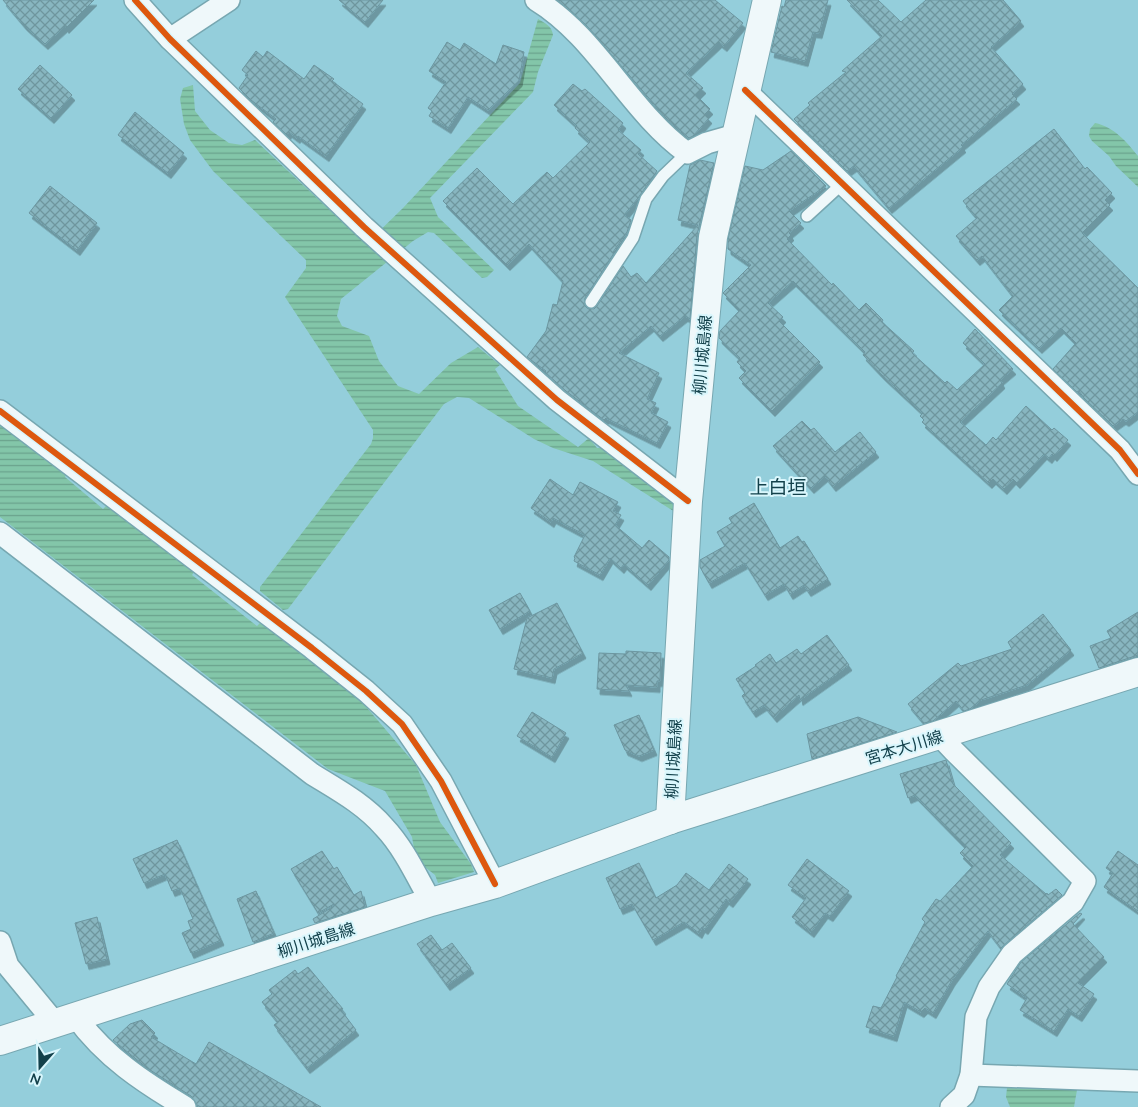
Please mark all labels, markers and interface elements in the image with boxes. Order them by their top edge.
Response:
street label: 柳川城島線 [689,314,715,396]
district label: 上白垣 [749,475,807,499]
street label: 柳川城島線 [661,719,685,799]
street label: 宮本大川線 [863,726,945,768]
street label: 柳川城島線 [275,918,357,962]
north arrow [15,1042,65,1092]
text: N [28,1069,43,1089]

